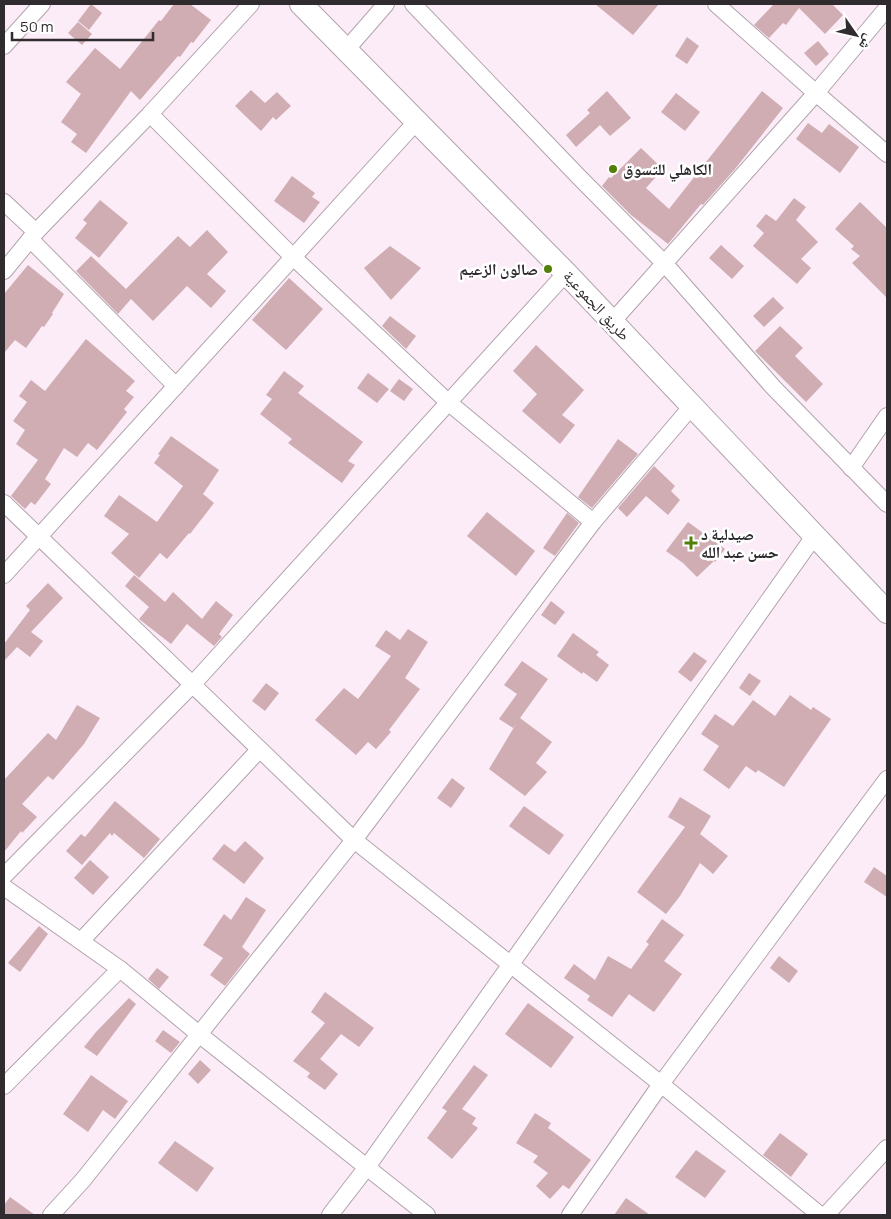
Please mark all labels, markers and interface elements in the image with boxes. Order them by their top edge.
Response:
scale bar [12,10,154,42]
north arrow [831,10,881,60]
text: 50 m [20,16,54,37]
text: ش [855,31,879,54]
place label: الكاهلي للتسوق [623,158,712,182]
marker: الكاهلي للتسوق [607,163,619,175]
place label: صالون الزعيم [459,258,538,281]
marker: صالون الزعيم [542,263,554,275]
street label: طريق الجموعية [559,265,635,345]
place label: صيدلية د حسن عبد الله [701,523,779,563]
marker: صيدلية د حسن عبد الله [685,537,697,549]

